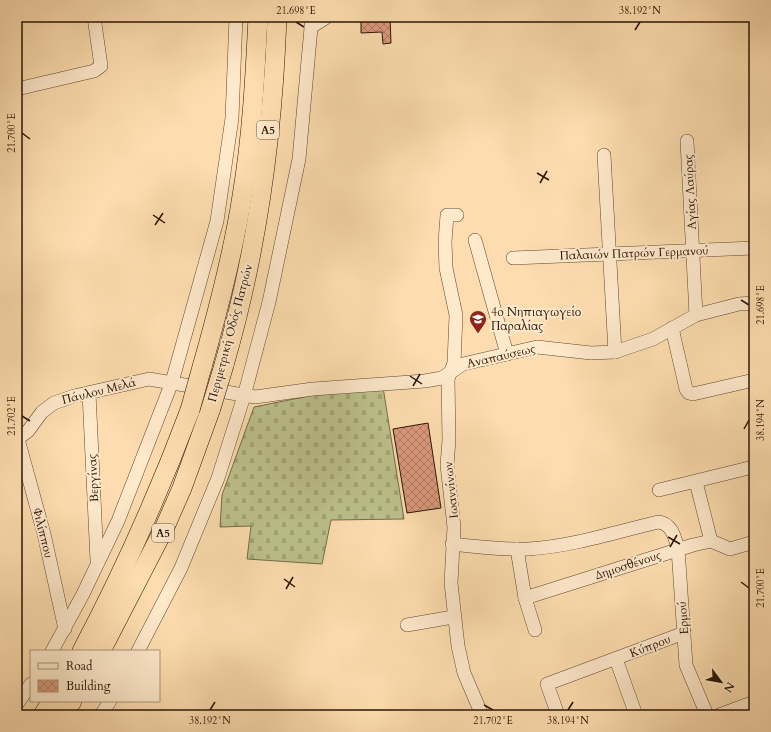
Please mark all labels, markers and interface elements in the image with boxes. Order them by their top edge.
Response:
text: 21.698°E [276,4,316,18]
text: 38.192°N [619,4,661,18]
text: 21.700°E [5,113,19,153]
road number: Α5 [257,121,279,139]
street label: Αγίας Λαύρας [680,154,701,230]
street label: Παλαιών Πατρών Γερμανού [559,242,709,264]
street label: Περιμετρική Οδός Πατρών [204,262,256,404]
text: 21.698°E [754,285,768,325]
place label: 4o Νηπιαγωγείο Παραλίας [491,304,582,334]
school or university icon: 4o Νηπιαγωγείο Παραλίας [468,309,488,334]
street label: Αναπαύσεως [465,340,537,372]
street label: Πάυλου Μελά [60,374,138,408]
text: 21.702°E [5,396,19,436]
text: 38.194°N [754,399,768,441]
street label: Βεργίνας [84,453,103,503]
street label: Ιωαννίνων [440,461,462,519]
street label: Φιλίππου [29,506,57,560]
road number: Α5 [152,524,174,542]
street label: Δημοσθένους [593,547,663,583]
text: 21.700°E [754,568,768,608]
street label: Ερμού [674,601,692,635]
street label: Κύπρου [627,631,673,661]
legend [30,650,160,702]
text: Road [66,658,93,674]
north arrow [701,662,741,702]
text: Building [66,678,111,694]
text: N [720,679,738,695]
text: 38.192°N [189,714,231,728]
text: 21.702°E [473,714,513,728]
text: 38.194°N [547,714,589,728]

